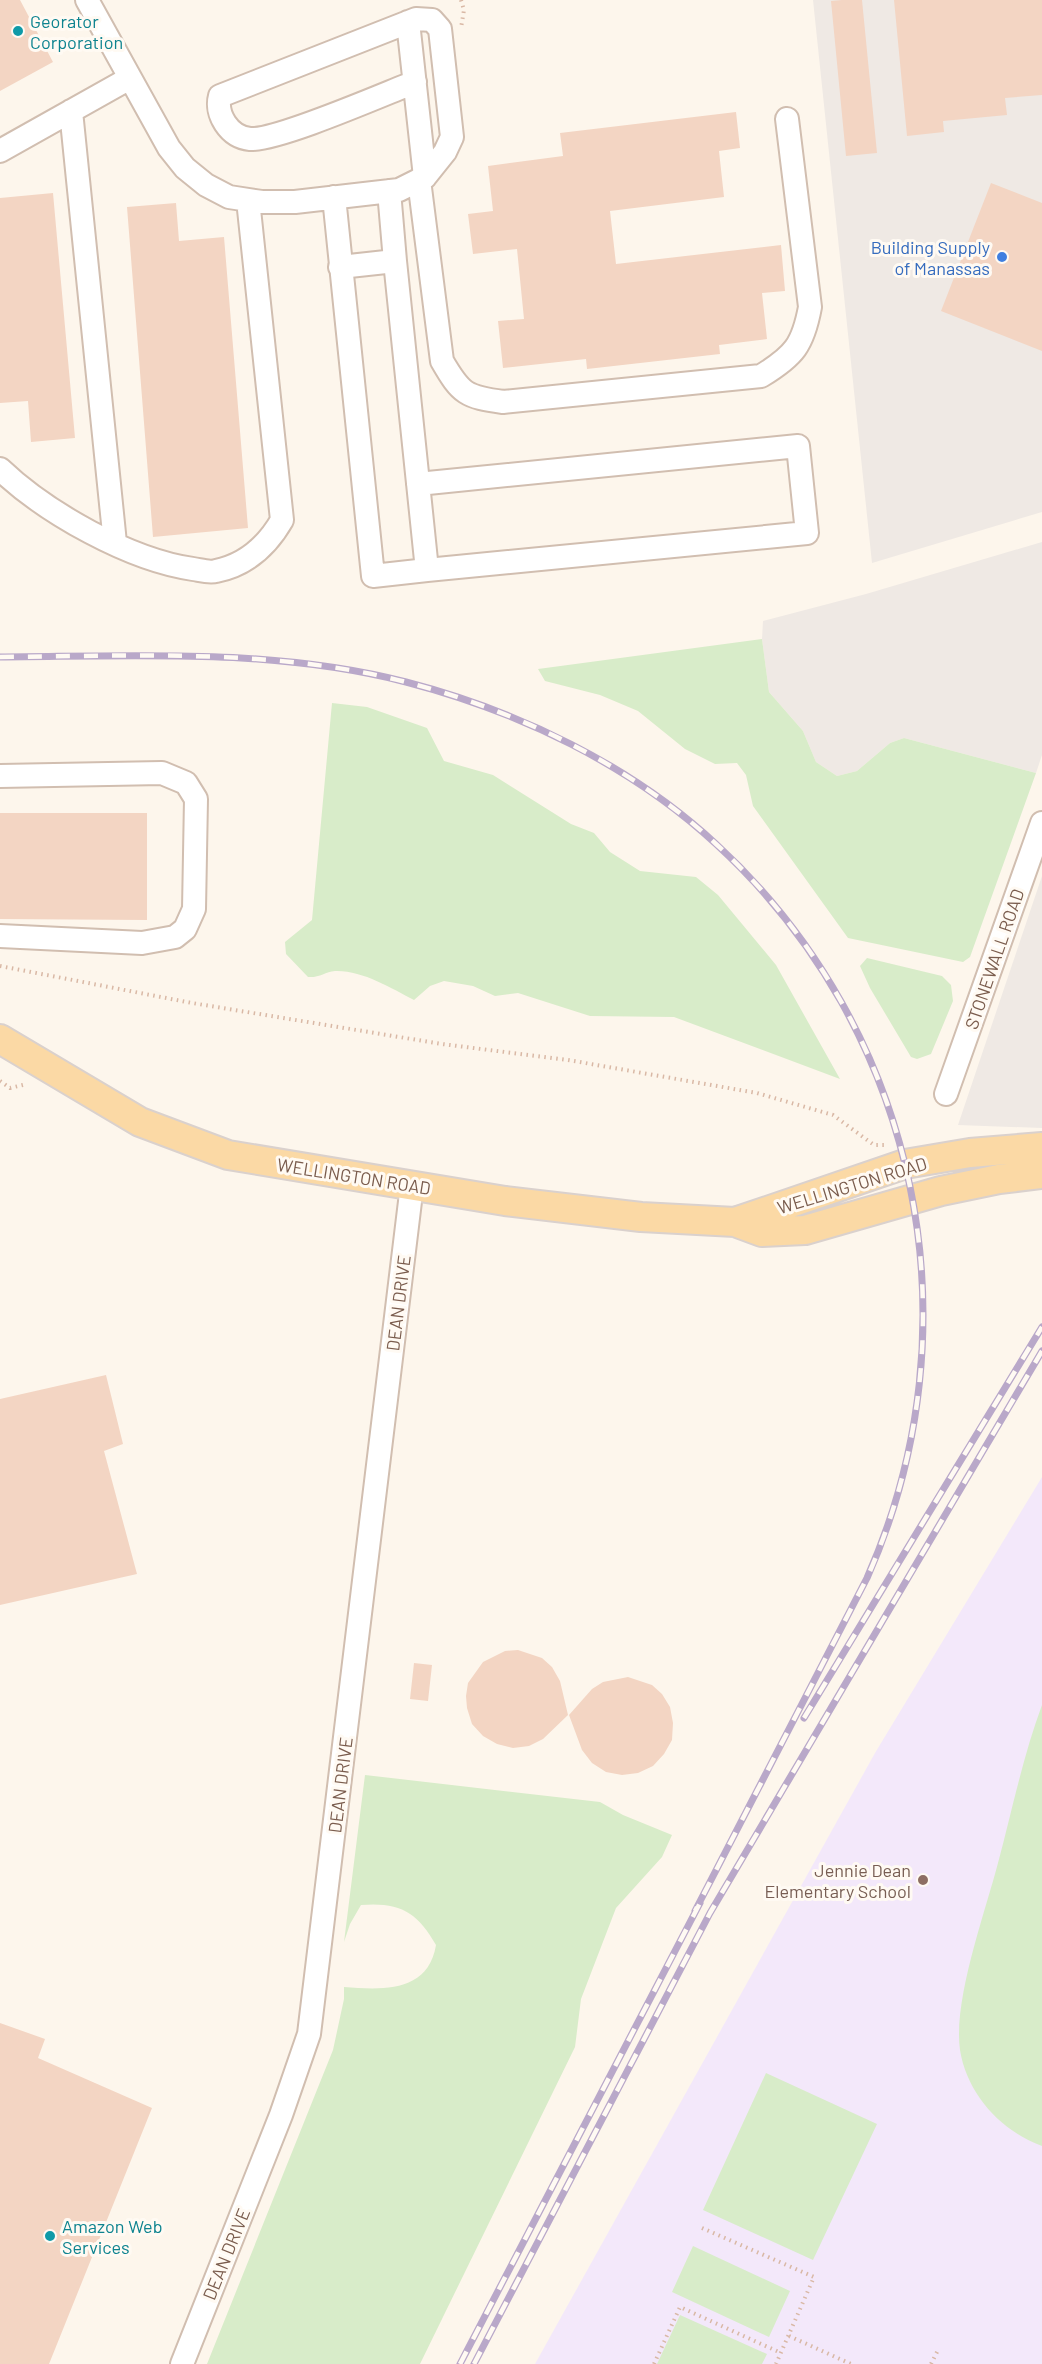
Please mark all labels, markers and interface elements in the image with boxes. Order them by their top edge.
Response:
place label: Georator Corporation [30,10,123,53]
marker: Georator Corporation [11,24,25,38]
place label: Building Supply of Manassas [871,236,990,279]
marker: Building Supply of Manassas [995,250,1009,264]
street label: STONEWALL ROAD [960,886,1028,1032]
street label: WELLINGTON ROAD [775,1152,929,1218]
street label: WELLINGTON ROAD [276,1153,432,1199]
street label: DEAN DRIVE [381,1254,415,1352]
street label: DEAN DRIVE [323,1736,357,1834]
place label: Jennie Dean Elementary School [764,1859,911,1902]
marker: Jennie Dean Elementary School [916,1873,930,1887]
street label: DEAN DRIVE [198,2205,254,2303]
place label: Amazon Web Services [62,2215,162,2258]
marker: Amazon Web Services [43,2229,57,2243]

